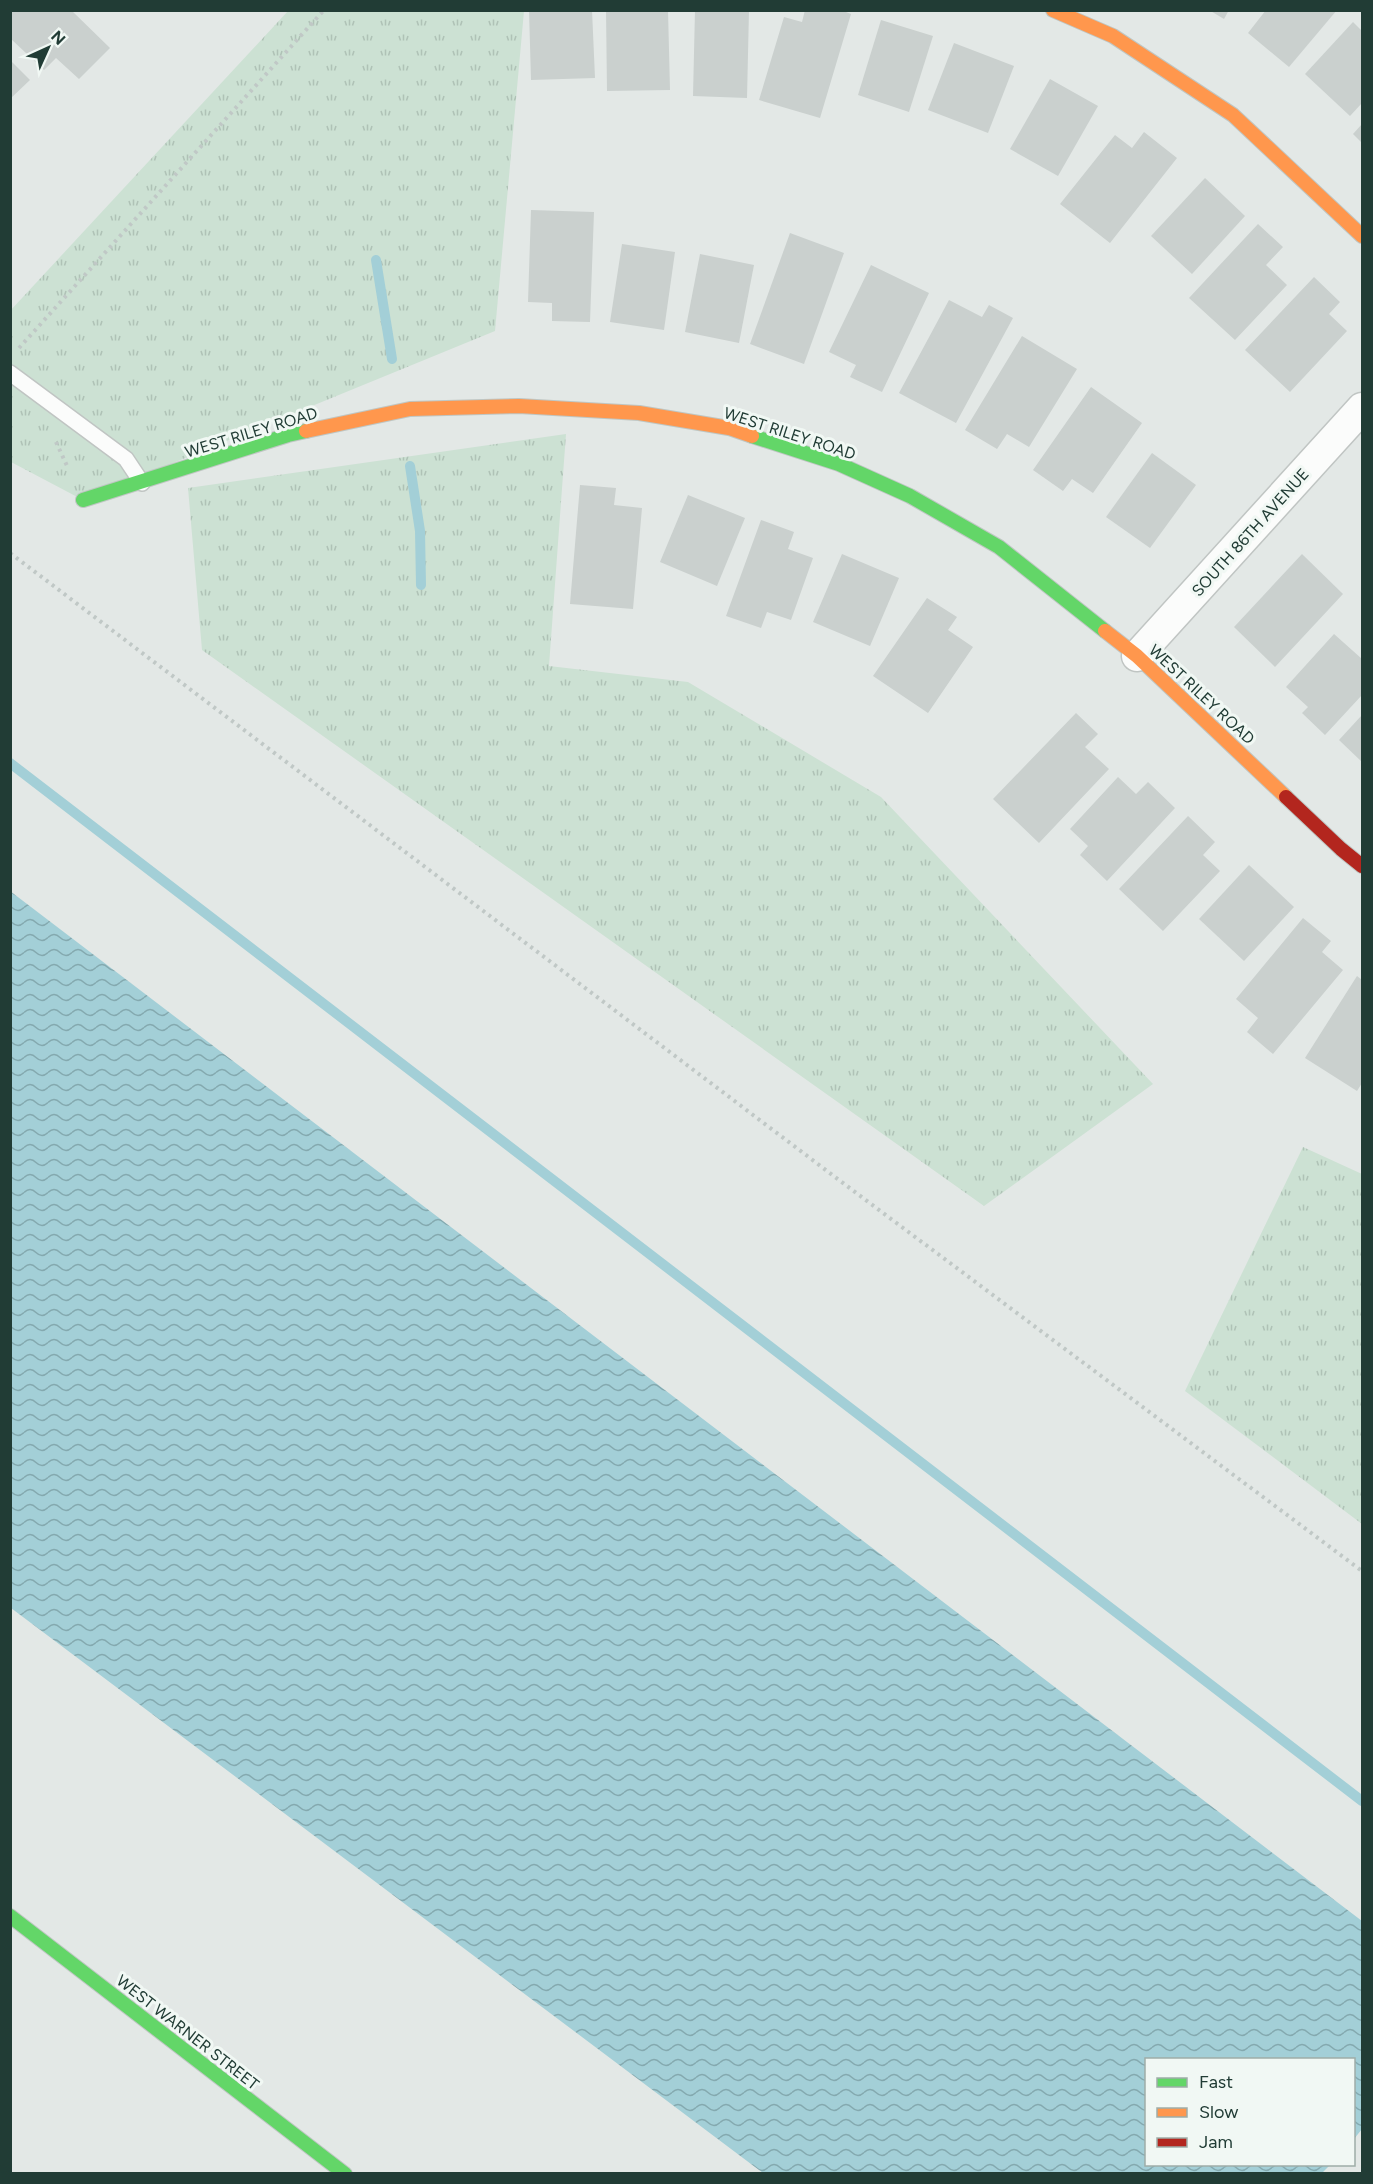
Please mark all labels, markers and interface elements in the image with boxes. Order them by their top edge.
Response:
north arrow [18,18,78,78]
text: N [47,27,69,49]
street label: WEST RILEY ROAD [183,403,320,462]
street label: WEST RILEY ROAD [722,403,858,464]
street label: SOUTH 86TH AVENUE [1188,464,1313,600]
street label: WEST RILEY ROAD [1145,641,1258,748]
street label: WEST WARNER STREET [113,1971,263,2094]
legend [1145,2058,1355,2166]
text: Fast [1199,2071,1233,2093]
text: Slow [1199,2101,1238,2123]
text: Jam [1199,2131,1233,2153]

